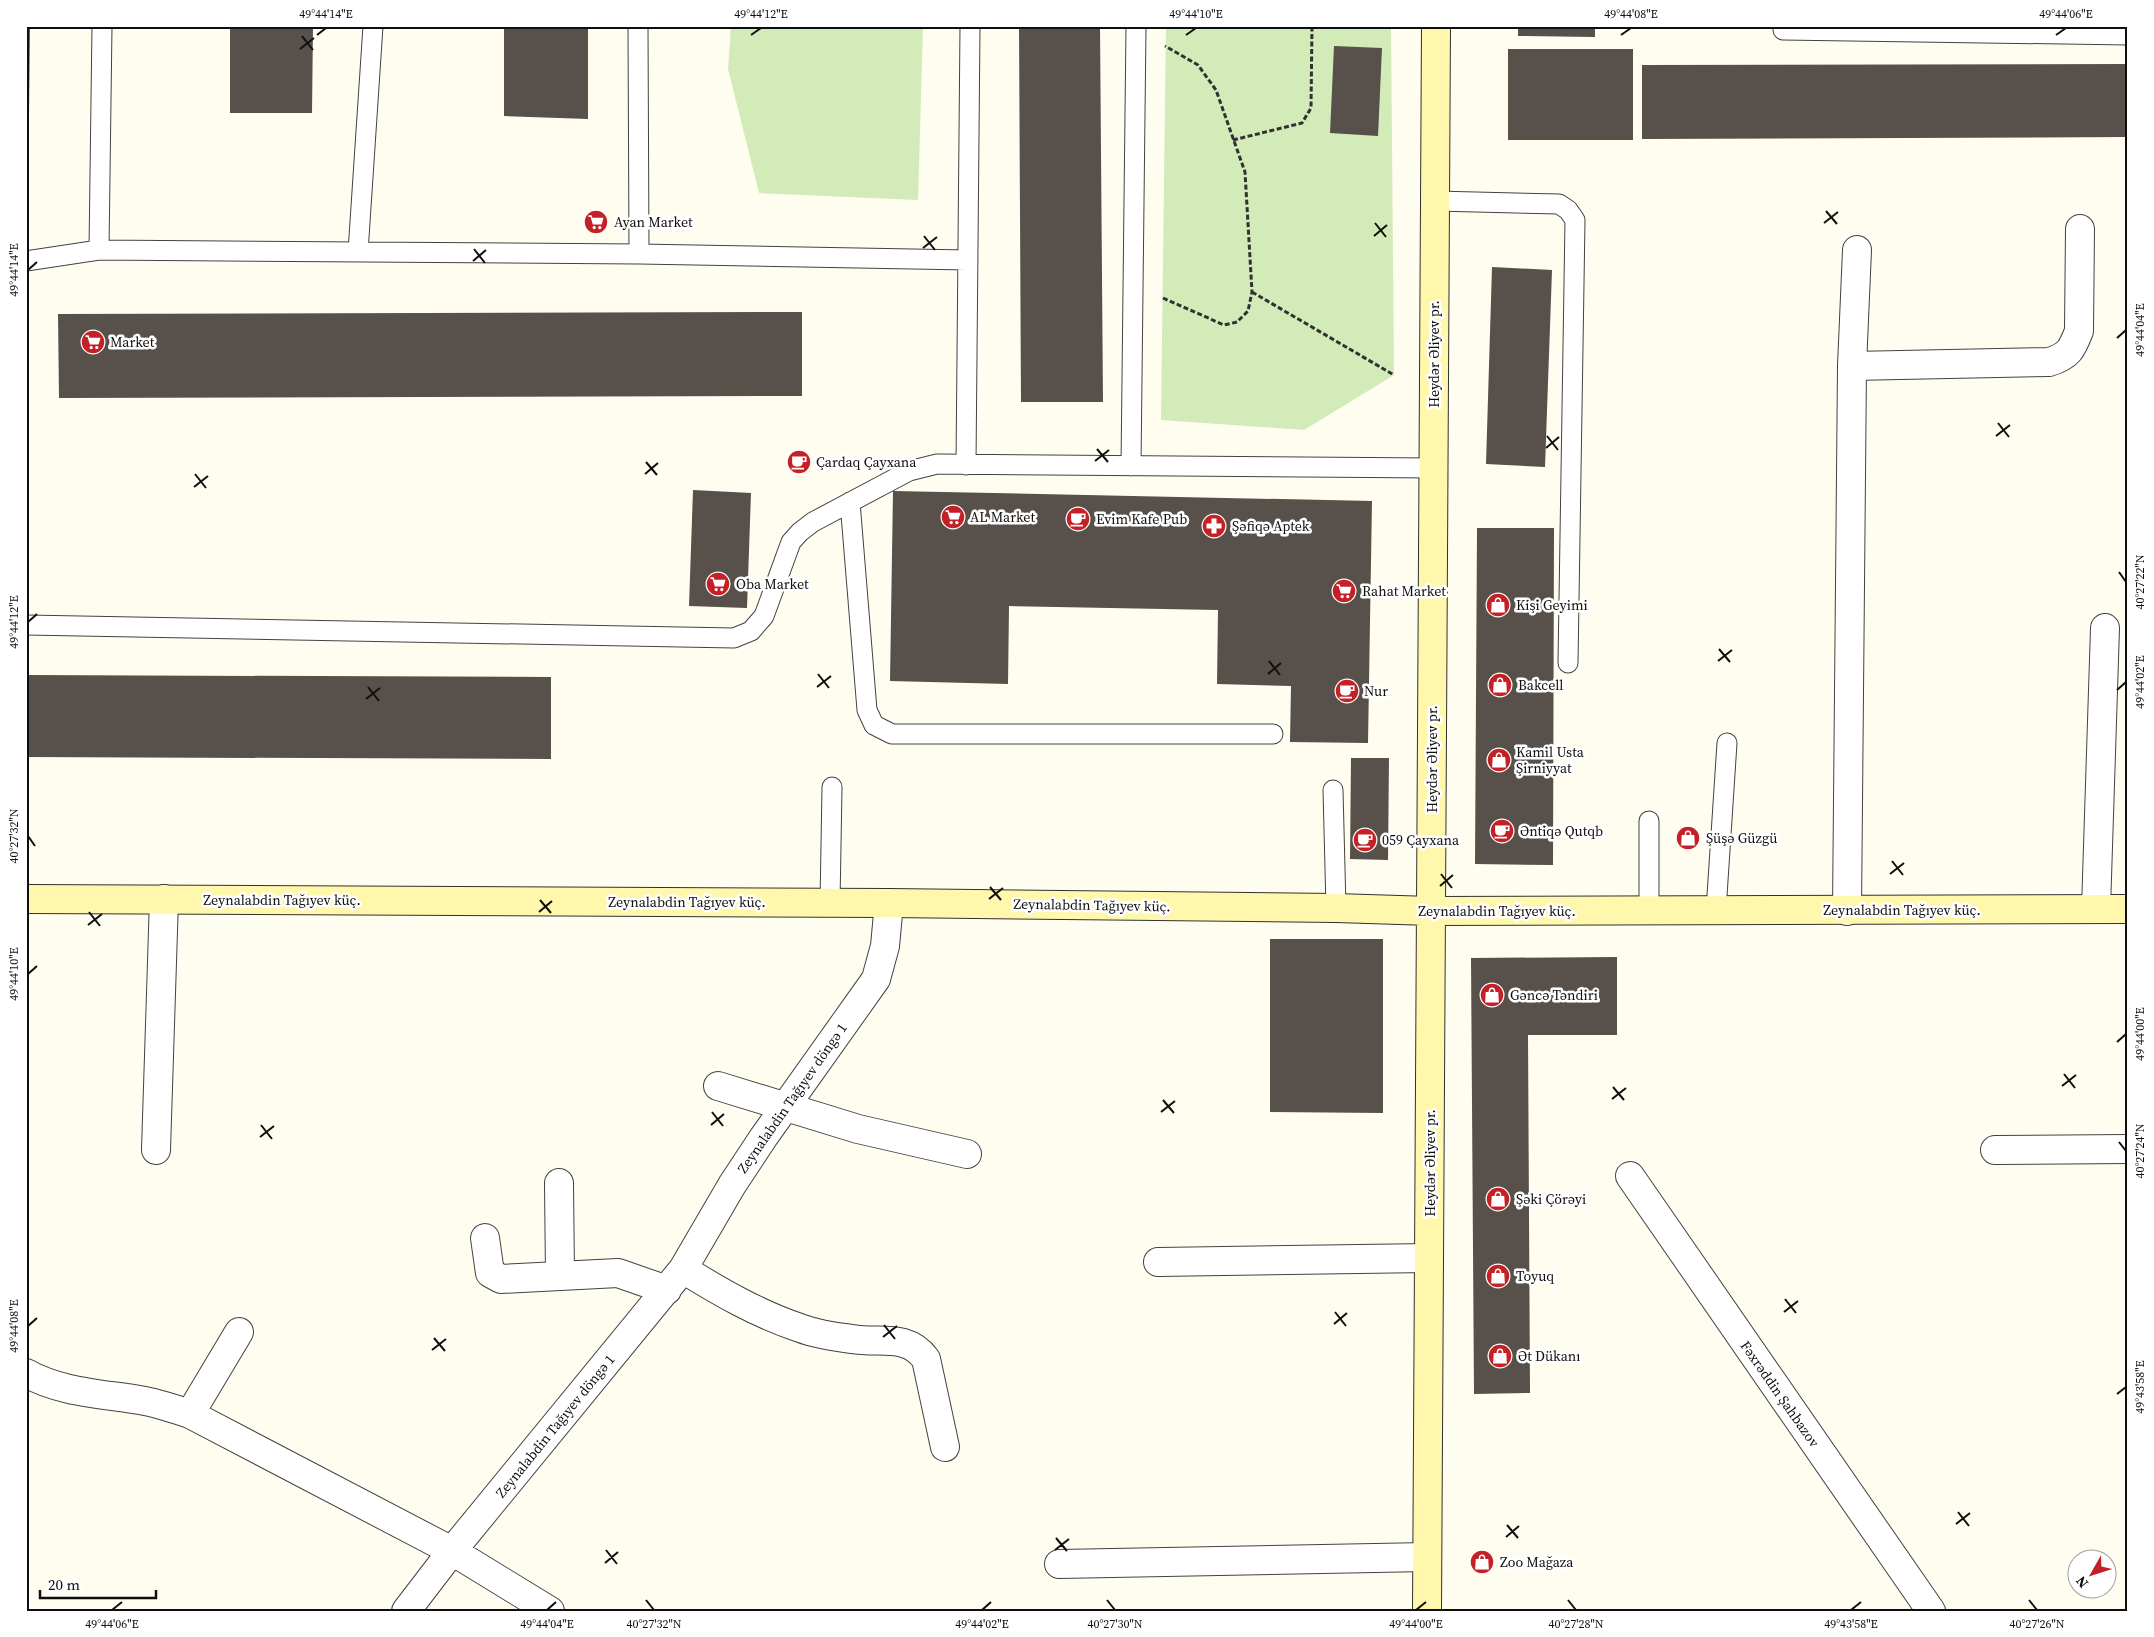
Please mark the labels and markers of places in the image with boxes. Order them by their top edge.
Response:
supermarket icon: Ayan Market [583,209,609,235]
place label: Ayan Market [614,212,693,232]
supermarket icon: Market [80,329,106,355]
place label: Market [110,332,155,352]
cafe icon: Çardaq Çayxana [786,449,812,475]
place label: Çardaq Çayxana [816,452,917,472]
supermarket icon: AL Market [940,504,966,530]
cafe icon: Evim Kafe Pub [1065,506,1091,532]
place label: AL Market [970,507,1035,527]
place label: Evim Kafe Pub [1096,509,1187,529]
pharmacy icon: Şəfiqə Aptek [1201,513,1227,539]
place label: Şəfiqə Aptek [1232,516,1310,536]
supermarket icon: Oba Market [705,571,731,597]
place label: Oba Market [736,574,809,594]
supermarket icon: Rahat Market [1331,578,1357,604]
place label: Rahat Market [1362,581,1446,601]
shop icon: Kişi Geyimi [1485,592,1511,618]
place label: Kişi Geyimi [1516,595,1588,615]
shop icon: Bakcell [1487,672,1513,698]
place label: Bakcell [1518,675,1564,695]
cafe icon: Nur [1334,678,1360,704]
place label: Nur [1364,681,1388,701]
place label: Kamil Usta Şirniyyat [1516,742,1585,778]
shop icon: Kamil Usta Şirniyyat [1486,747,1512,773]
cafe icon: Əntiqə Qutqb [1489,818,1515,844]
place label: Əntiqə Qutqb [1520,821,1603,841]
shop icon: Şüşə Güzgü [1675,825,1701,851]
cafe icon: 059 Çayxana [1352,827,1378,853]
place label: Şüşə Güzgü [1706,828,1777,848]
place label: 059 Çayxana [1382,830,1460,850]
shop icon: Gəncə Təndiri [1479,982,1505,1008]
place label: Gəncə Təndiri [1510,985,1598,1005]
shop icon: Şəki Çörəyi [1485,1186,1511,1212]
place label: Şəki Çörəyi [1516,1189,1586,1209]
shop icon: Toyuq [1485,1263,1511,1289]
place label: Toyuq [1516,1266,1554,1286]
shop icon: Ət Dükanı [1487,1343,1513,1369]
place label: Ət Dükanı [1518,1346,1580,1366]
shop icon: Zoo Mağaza [1469,1549,1495,1575]
place label: Zoo Mağaza [1500,1552,1574,1572]

